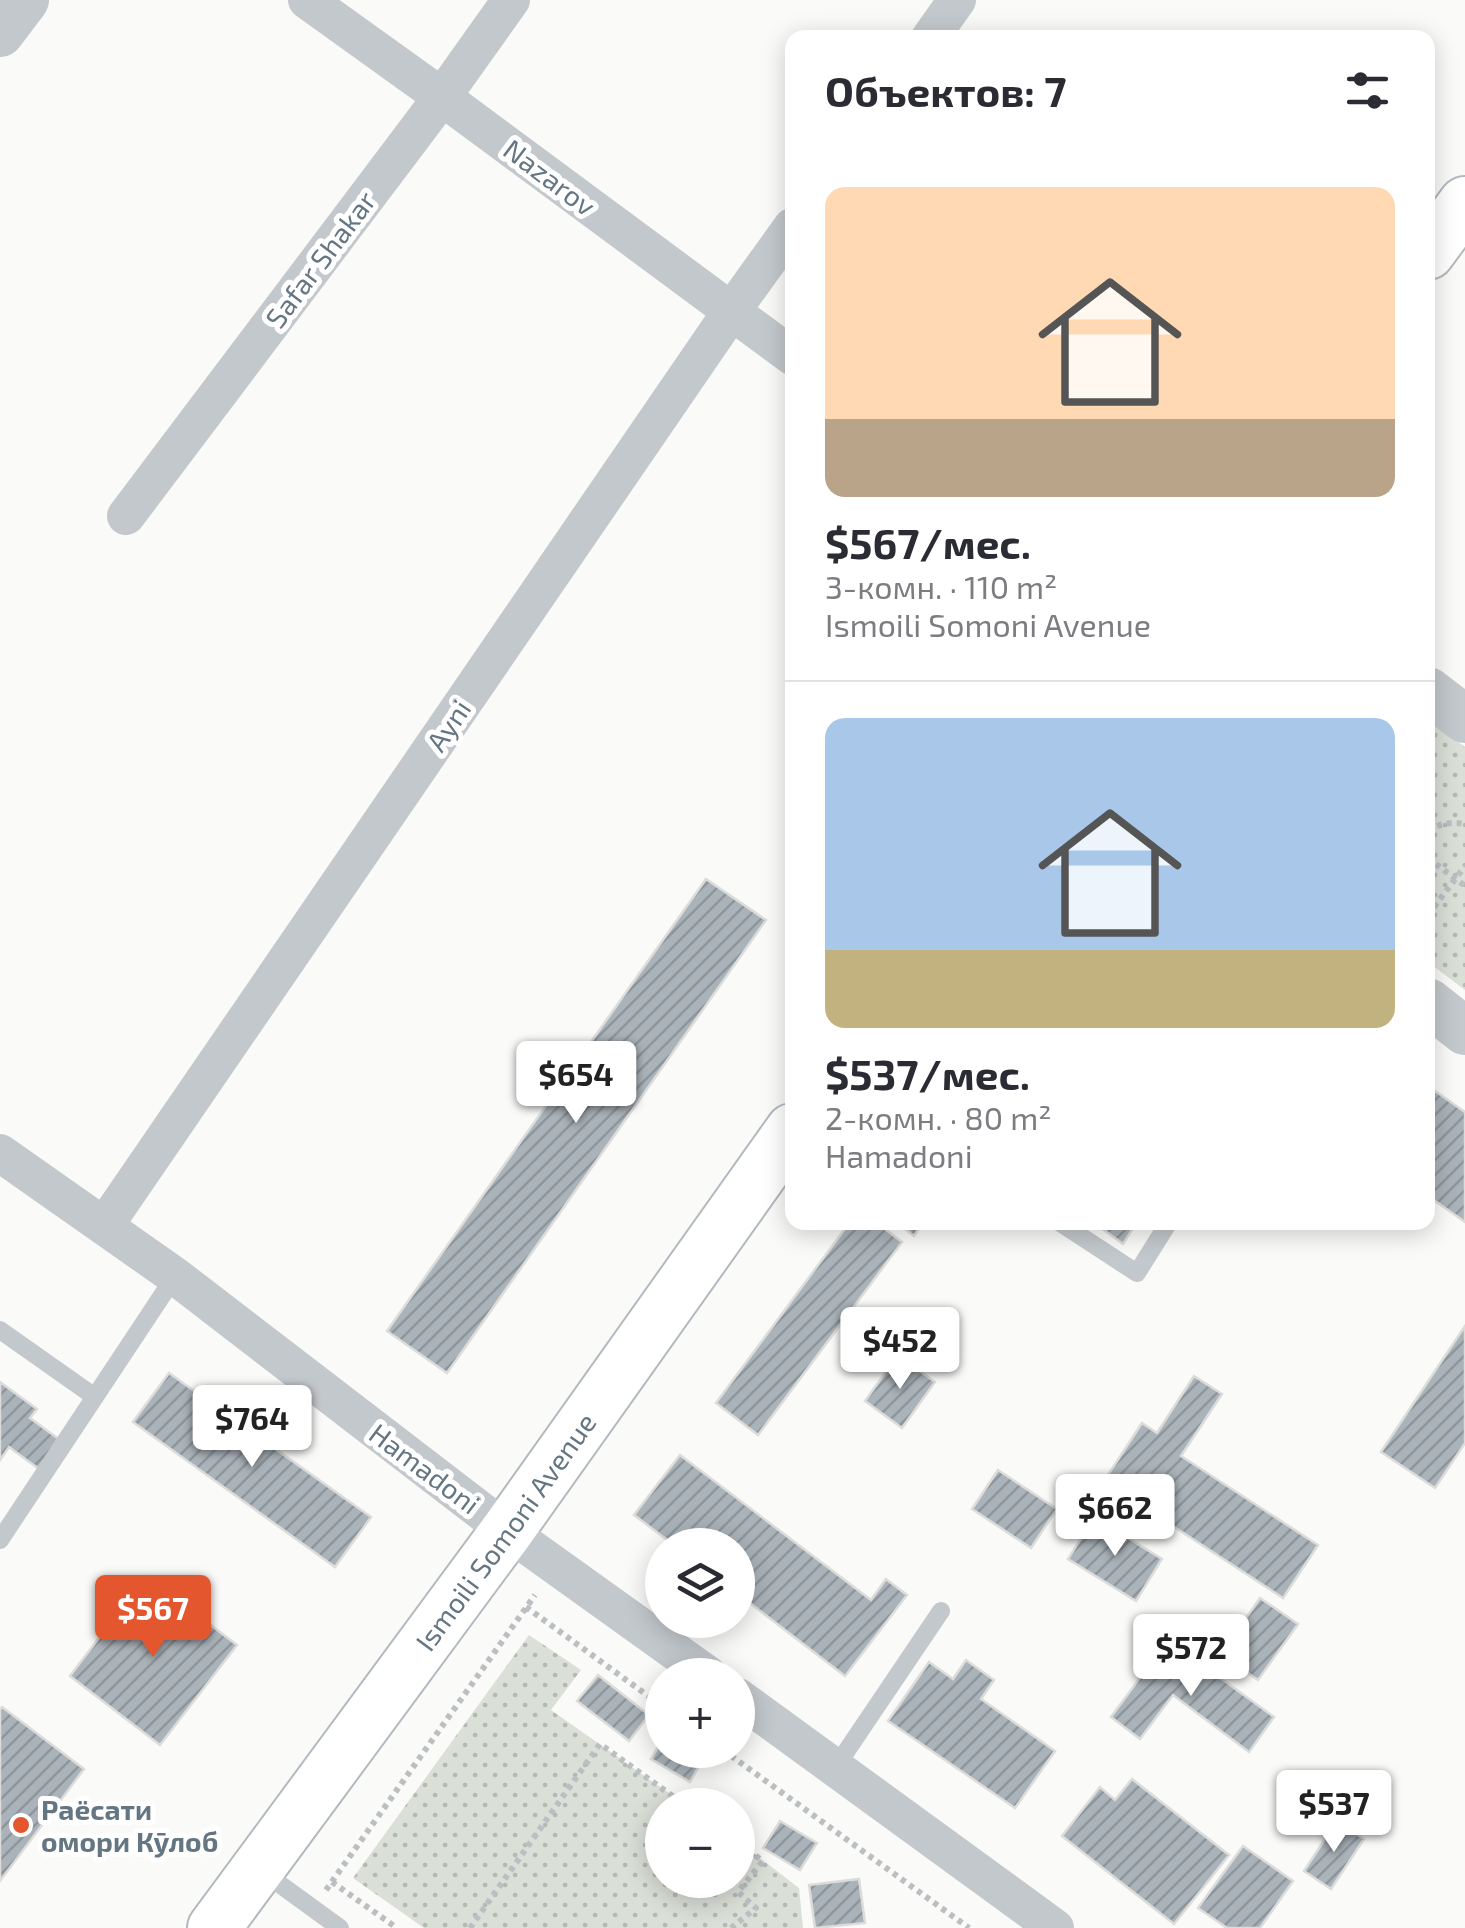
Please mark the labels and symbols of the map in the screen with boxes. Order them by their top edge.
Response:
street label: Nazarov [497,131,603,223]
street label: Safar Shakar [258,184,382,334]
street label: Ayni [419,693,477,757]
pin: $654 [517,1041,635,1126]
pin: $452 [841,1307,959,1392]
pin: $764 [193,1385,311,1470]
street label: Ismoili Somoni Avenue [408,1406,603,1657]
street label: Hamadoni [363,1416,487,1520]
pin: $662 [1056,1474,1174,1559]
pin: $567 [94,1575,212,1660]
pin: $572 [1132,1614,1250,1699]
pin: $537 [1275,1770,1393,1855]
place label: Раёсати омори Кӯлоб [41,1792,218,1858]
marker: Раёсати омори Кӯлоб [10,1814,32,1836]

